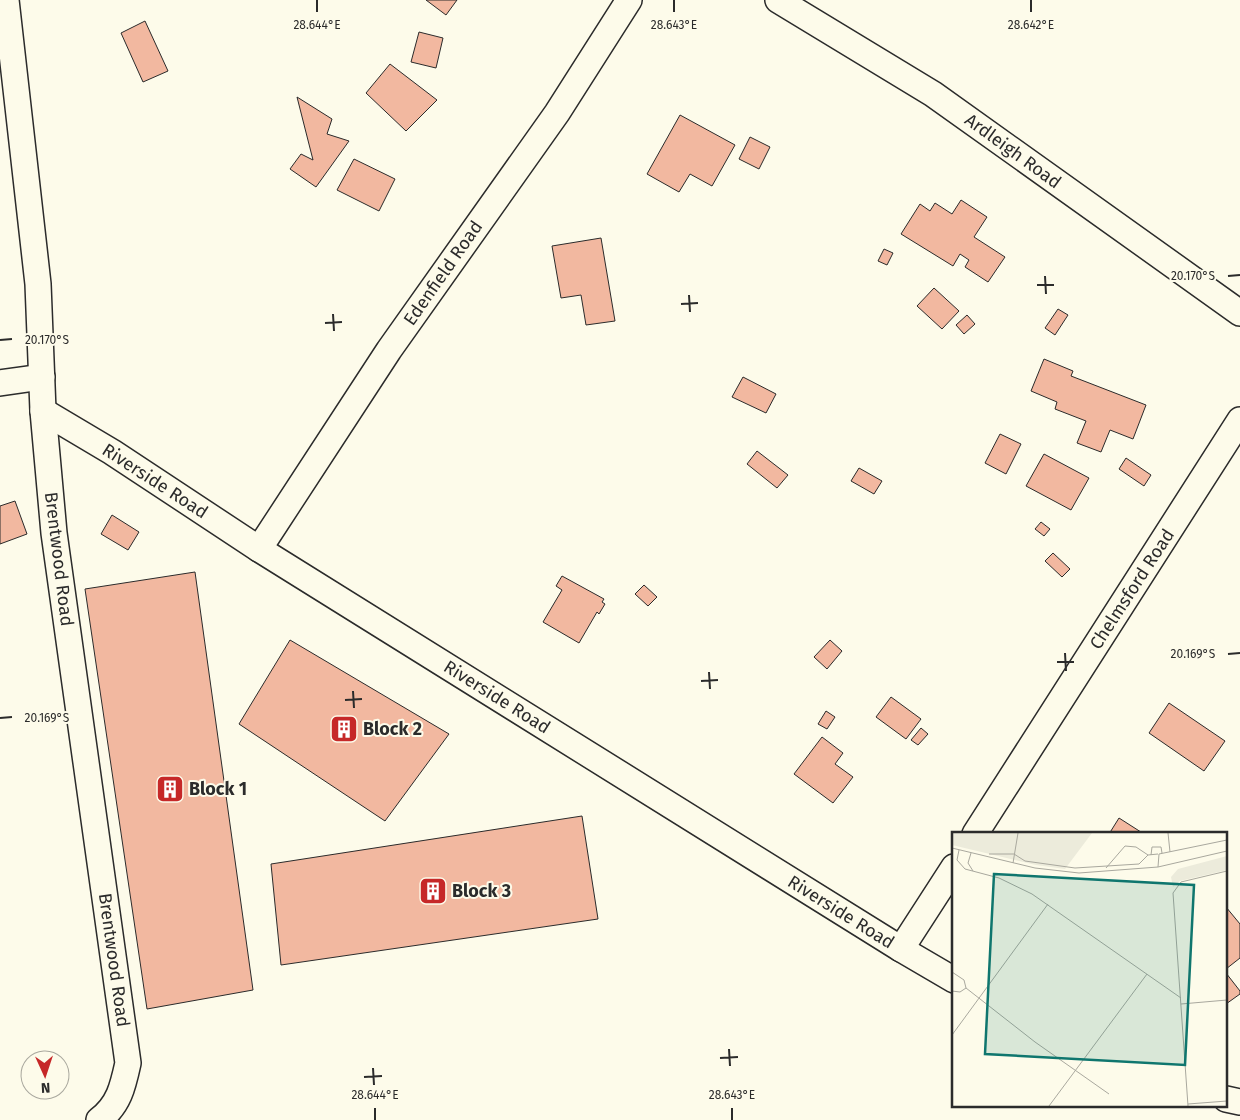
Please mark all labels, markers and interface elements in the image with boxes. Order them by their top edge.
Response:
text: 28.644°E [293,18,341,32]
text: 28.643°E [651,18,697,32]
text: 28.642°E [1008,18,1054,32]
street label: Ardleigh Road [961,109,1065,193]
street label: Edenfield Road [399,216,487,330]
text: 20.170°S [1171,269,1216,283]
text: 20.170°S [25,333,70,347]
street label: Riverside Road [98,439,212,523]
street label: Brentwood Road [40,491,78,627]
street label: Chelmsford Road [1085,525,1179,653]
text: 20.169°S [1171,647,1216,661]
street label: Riverside Road [440,655,554,739]
text: 20.169°S [25,711,70,725]
building icon: Block 2 [329,714,359,744]
place label: Block 2 [363,718,422,740]
building icon: Block 1 [155,774,185,804]
place label: Block 1 [189,778,247,800]
inset map [952,832,1228,1108]
street label: Riverside Road [784,870,898,954]
building icon: Block 3 [418,876,448,906]
place label: Block 3 [452,880,511,902]
street label: Brentwood Road [94,892,134,1028]
north arrow [20,1050,70,1100]
text: N [41,1079,51,1096]
text: 28.644°E [351,1088,399,1102]
text: 28.643°E [709,1088,755,1102]

